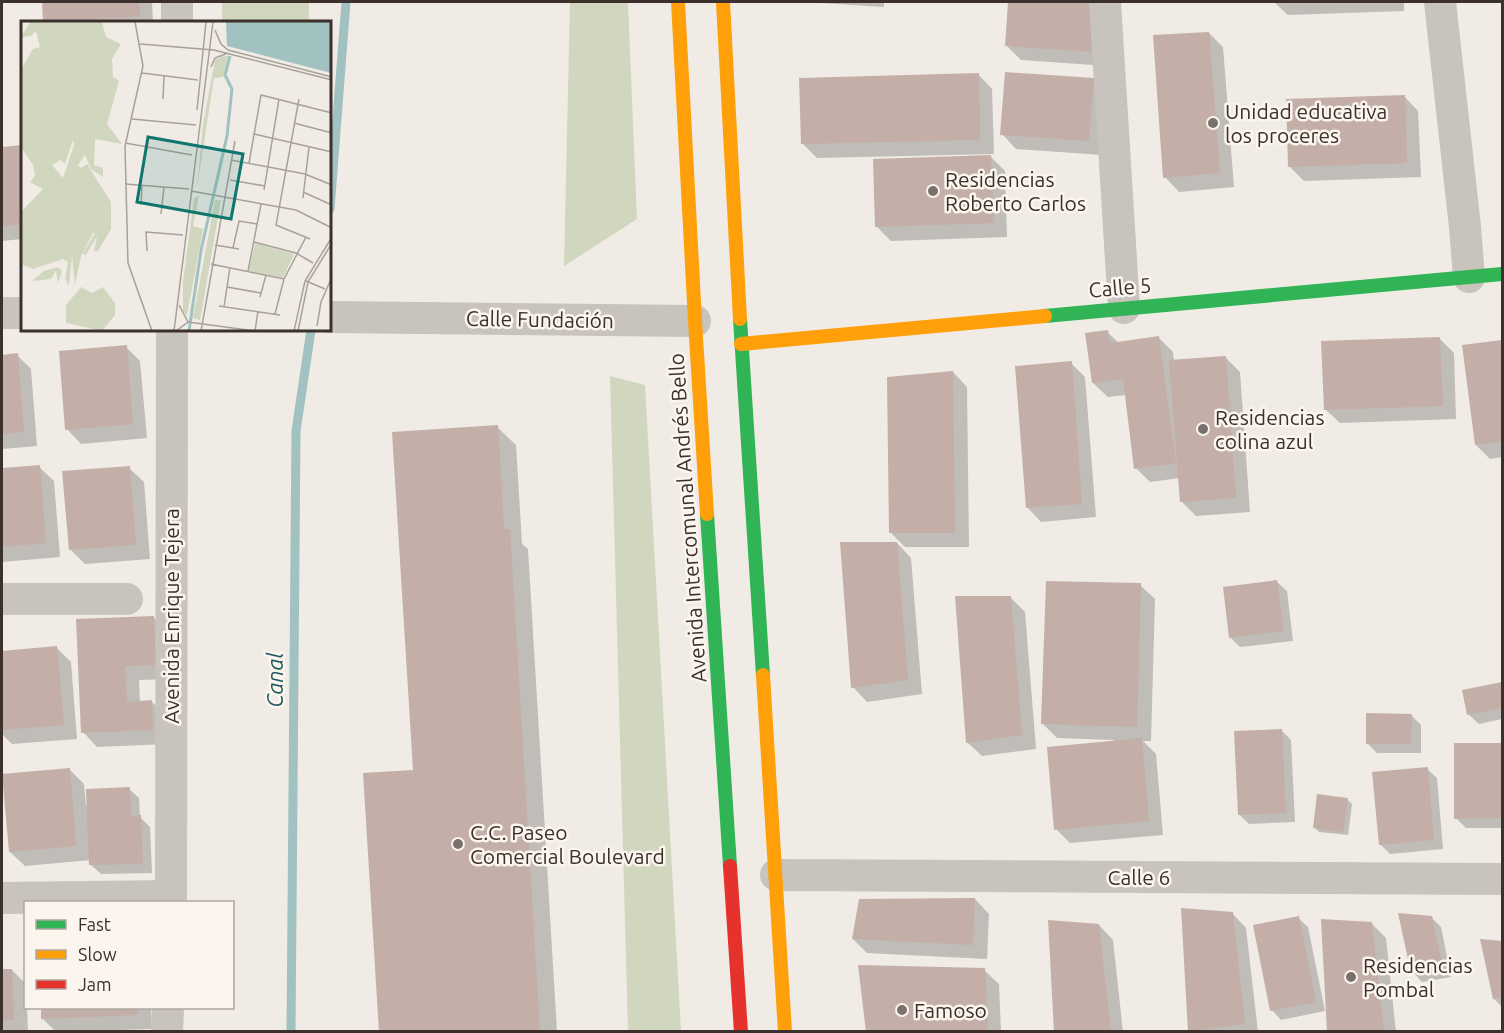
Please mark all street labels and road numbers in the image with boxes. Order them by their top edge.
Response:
street label: Calle 5 [1088,272,1152,302]
street label: Calle Fundación [466,306,614,332]
street label: Avenida Intercomunal Andrés Bello [664,353,710,683]
street label: Avenida Enrique Tejera [159,508,183,724]
street label: Calle 6 [1108,865,1170,889]

